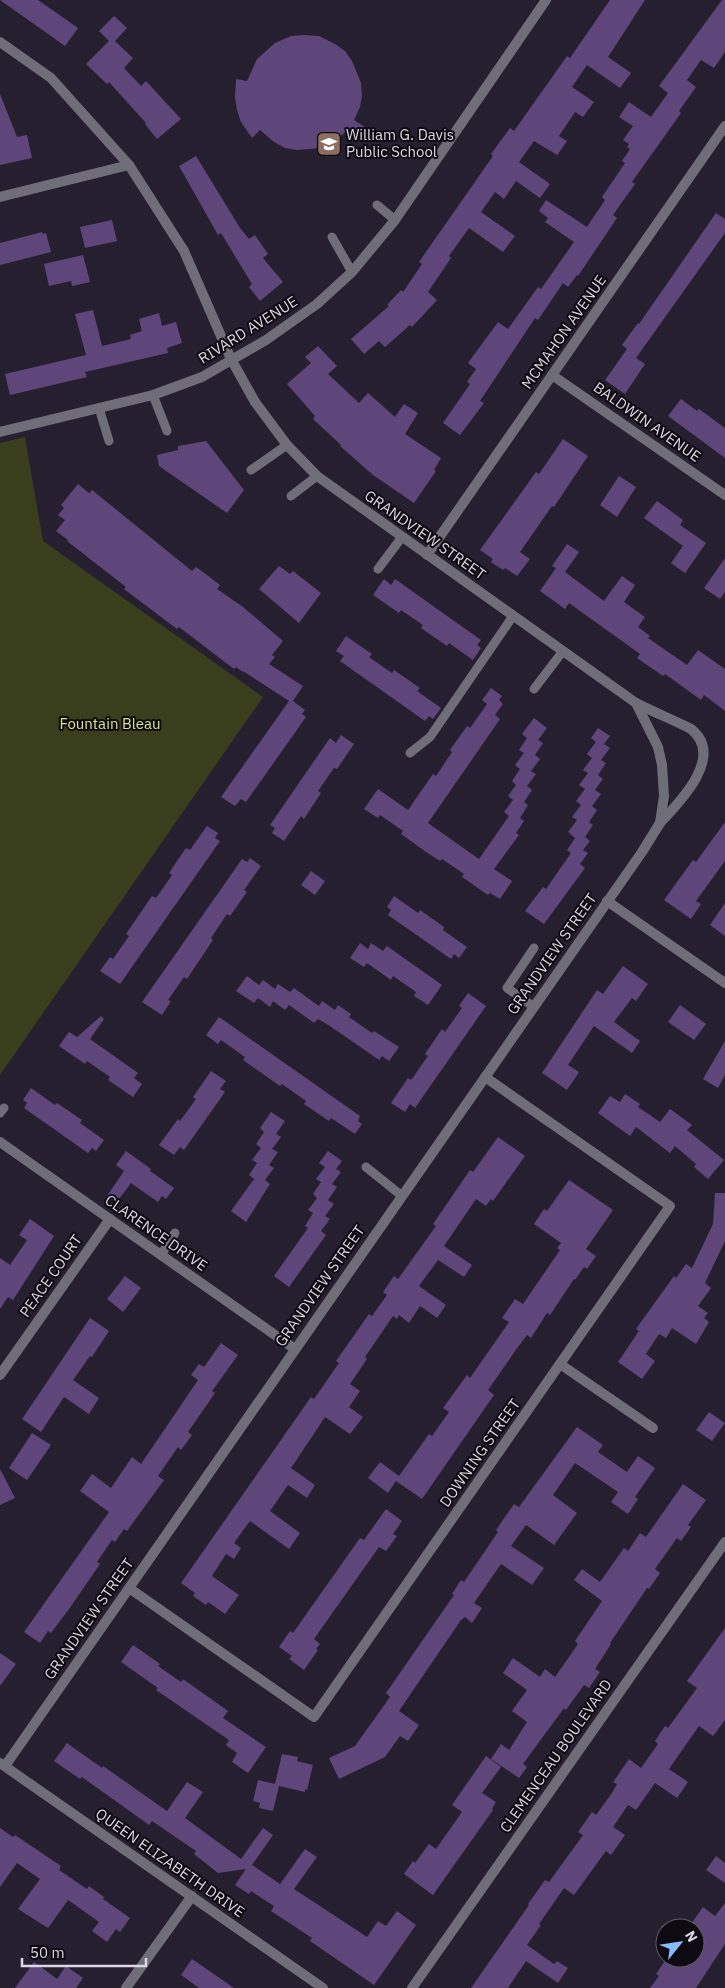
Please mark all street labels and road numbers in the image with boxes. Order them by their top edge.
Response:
street label: MCMAHON AVENUE [517,271,610,392]
street label: RIVARD AVENUE [195,291,301,368]
street label: BALDWIN AVENUE [590,377,705,466]
street label: GRANDVIEW STREET [361,486,490,584]
street label: GRANDVIEW STREET [503,889,601,1018]
street label: CLARENCE DRIVE [101,1190,211,1275]
street label: GRANDVIEW STREET [271,1221,369,1350]
street label: PEACE COURT [15,1230,86,1321]
street label: DOWNING STREET [435,1394,524,1511]
street label: GRANDVIEW STREET [40,1554,138,1683]
street label: CLEMENCEAU BOULEVARD [495,1675,616,1836]
street label: QUEEN ELIZABETH DRIVE [92,1804,249,1921]

